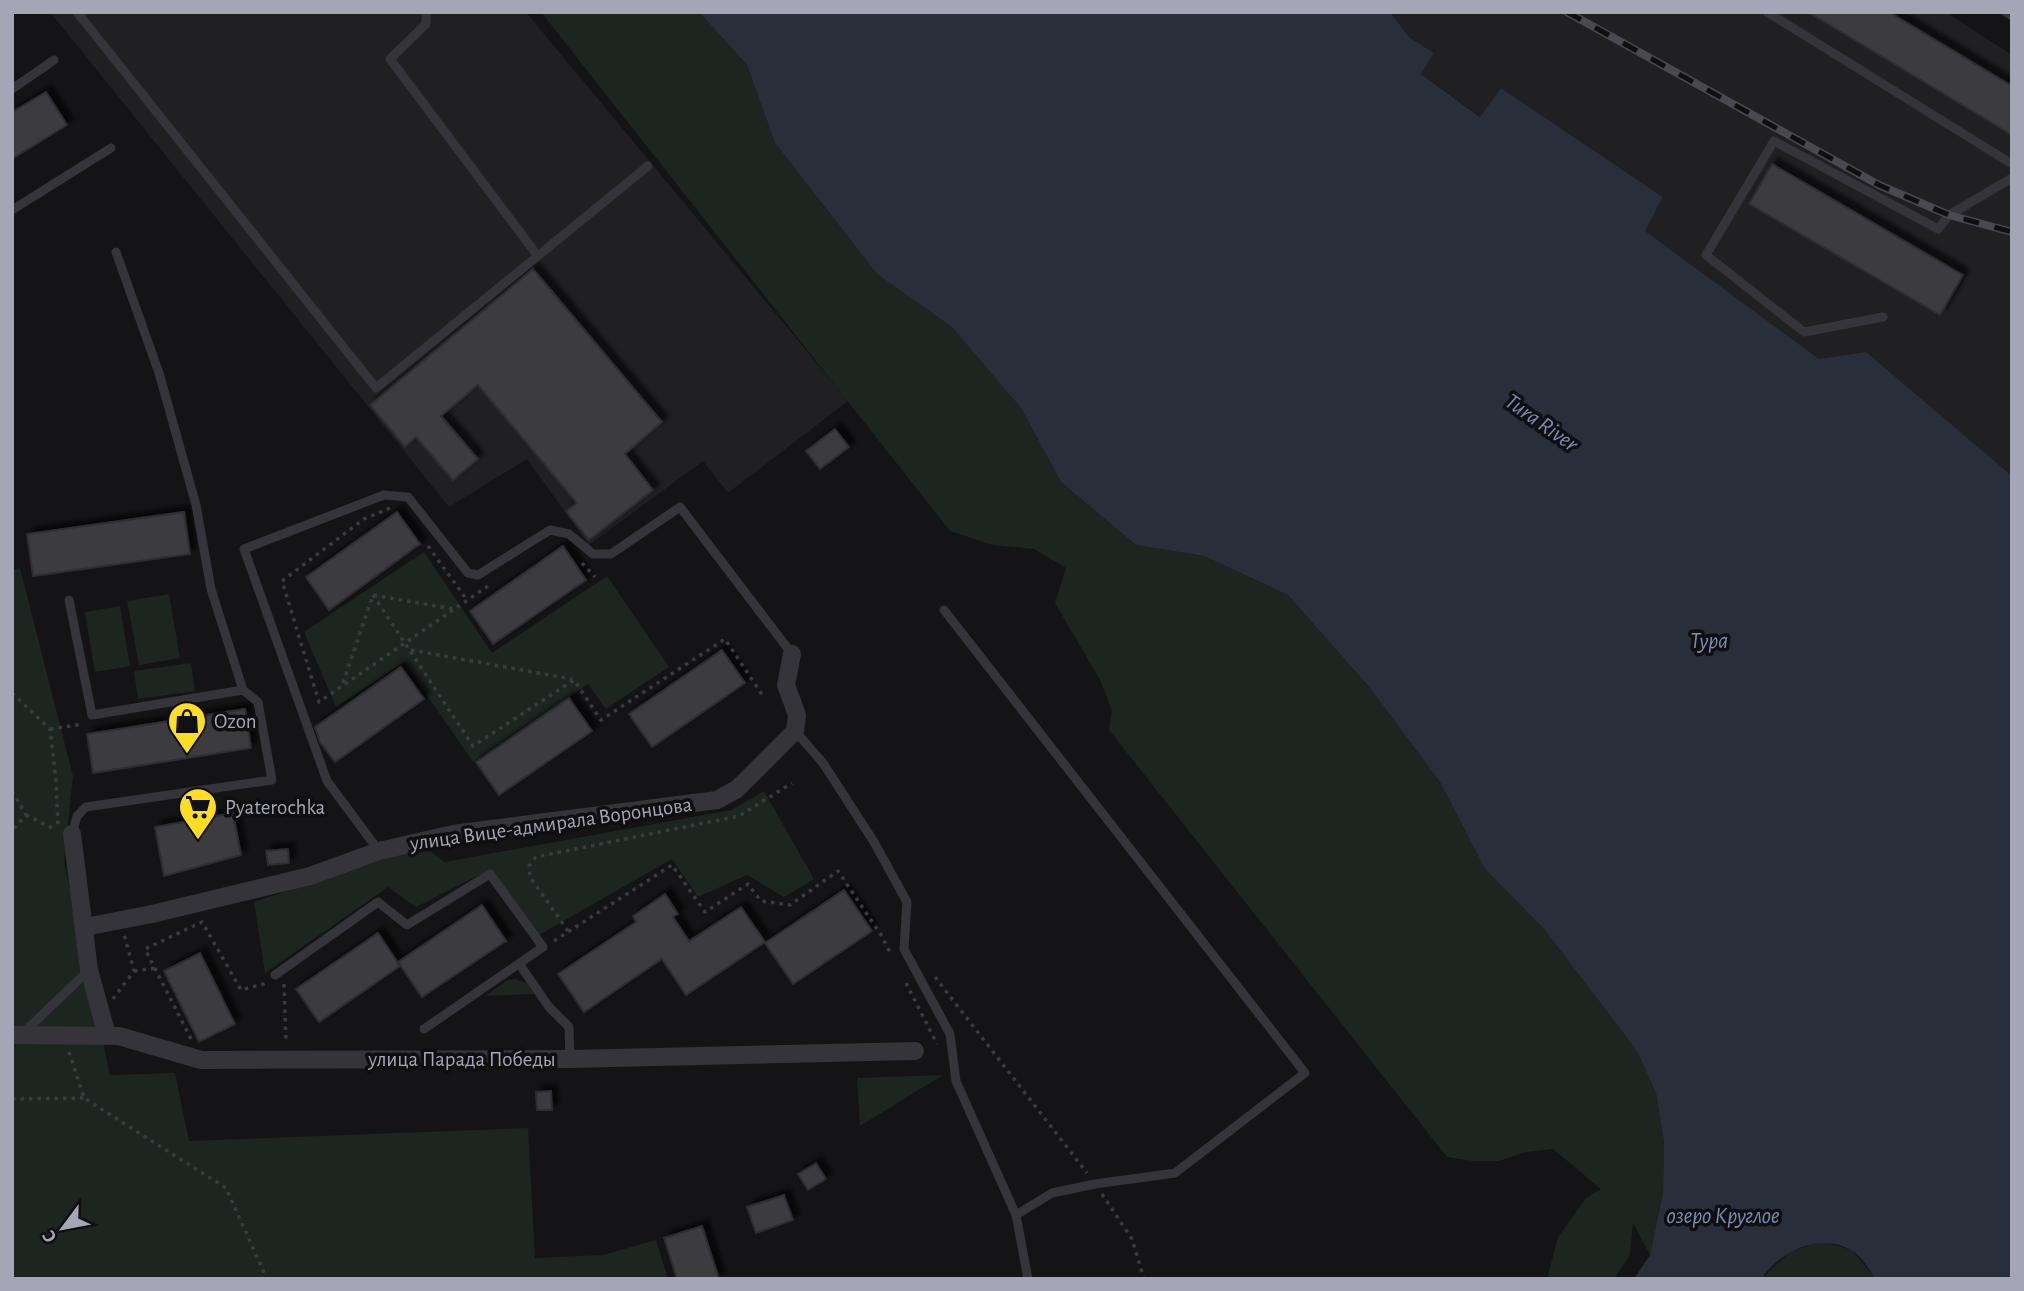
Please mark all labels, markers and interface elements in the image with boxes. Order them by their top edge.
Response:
water label: Tura River [1500,390,1582,457]
water label: Тура [1690,630,1728,653]
shop icon: Ozon [166,700,208,755]
place label: Ozon [214,711,257,732]
supermarket icon: Pyaterochka [177,786,219,841]
street label: улица Вице-адмирала Воронцова [408,794,694,854]
place label: Pyaterochka [225,797,326,818]
street label: улица Парада Победы [367,1049,556,1070]
north arrow [28,1193,98,1263]
water label: озеро Круглое [1666,1205,1780,1228]
text: С [39,1227,61,1246]

